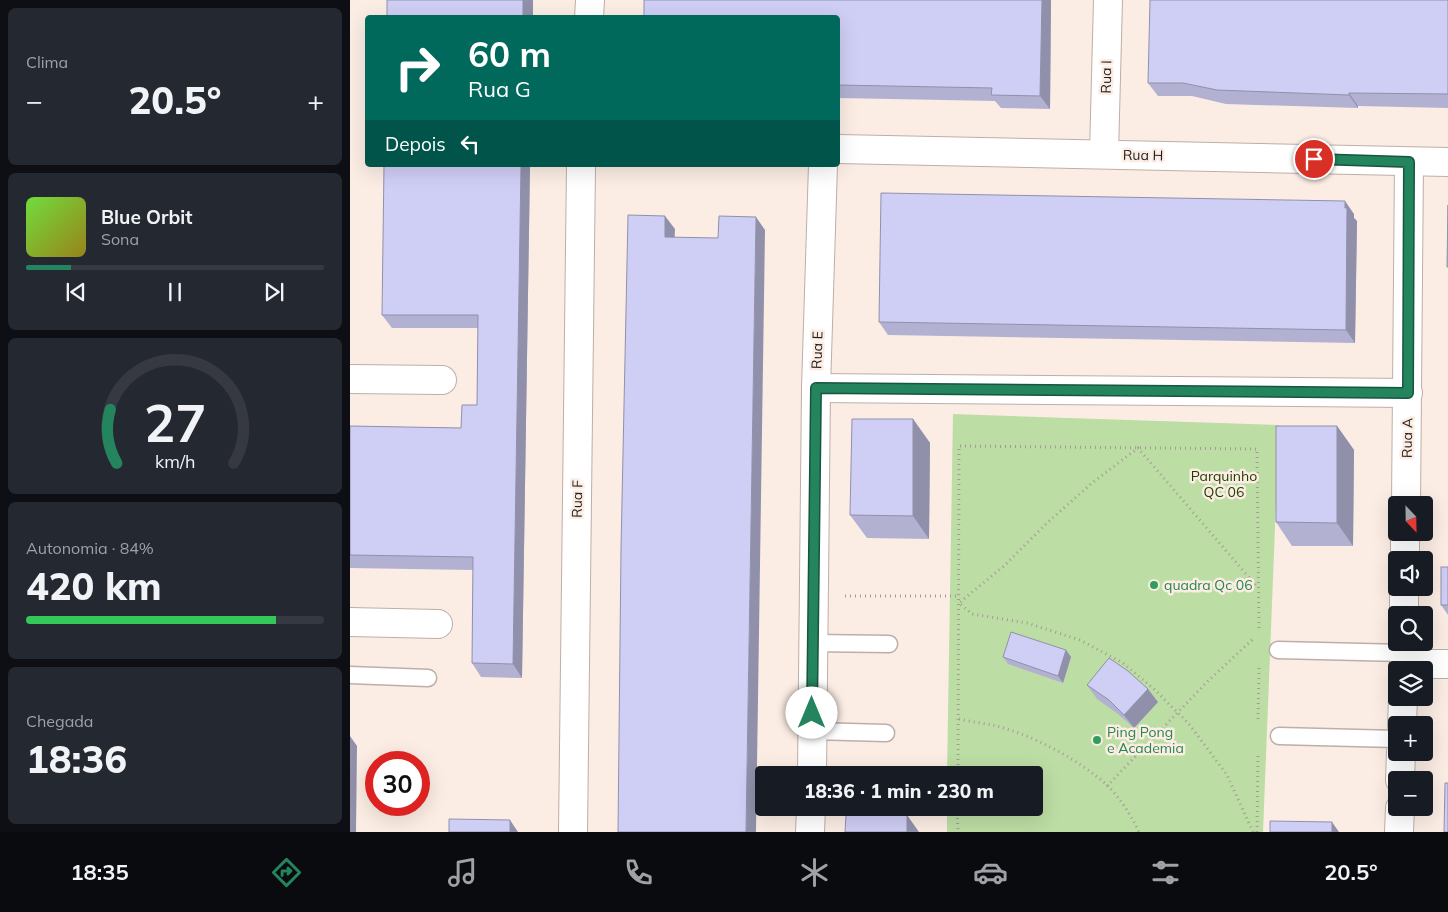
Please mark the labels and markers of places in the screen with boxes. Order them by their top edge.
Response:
pin [1293,138,1335,180]
place label: quadra Qc 06 [1164,576,1253,594]
marker: quadra Qc 06 [1148,579,1160,591]
place label: Ping Pong e Academia [1107,723,1184,757]
marker: Ping Pong e Academia [1091,734,1103,746]

